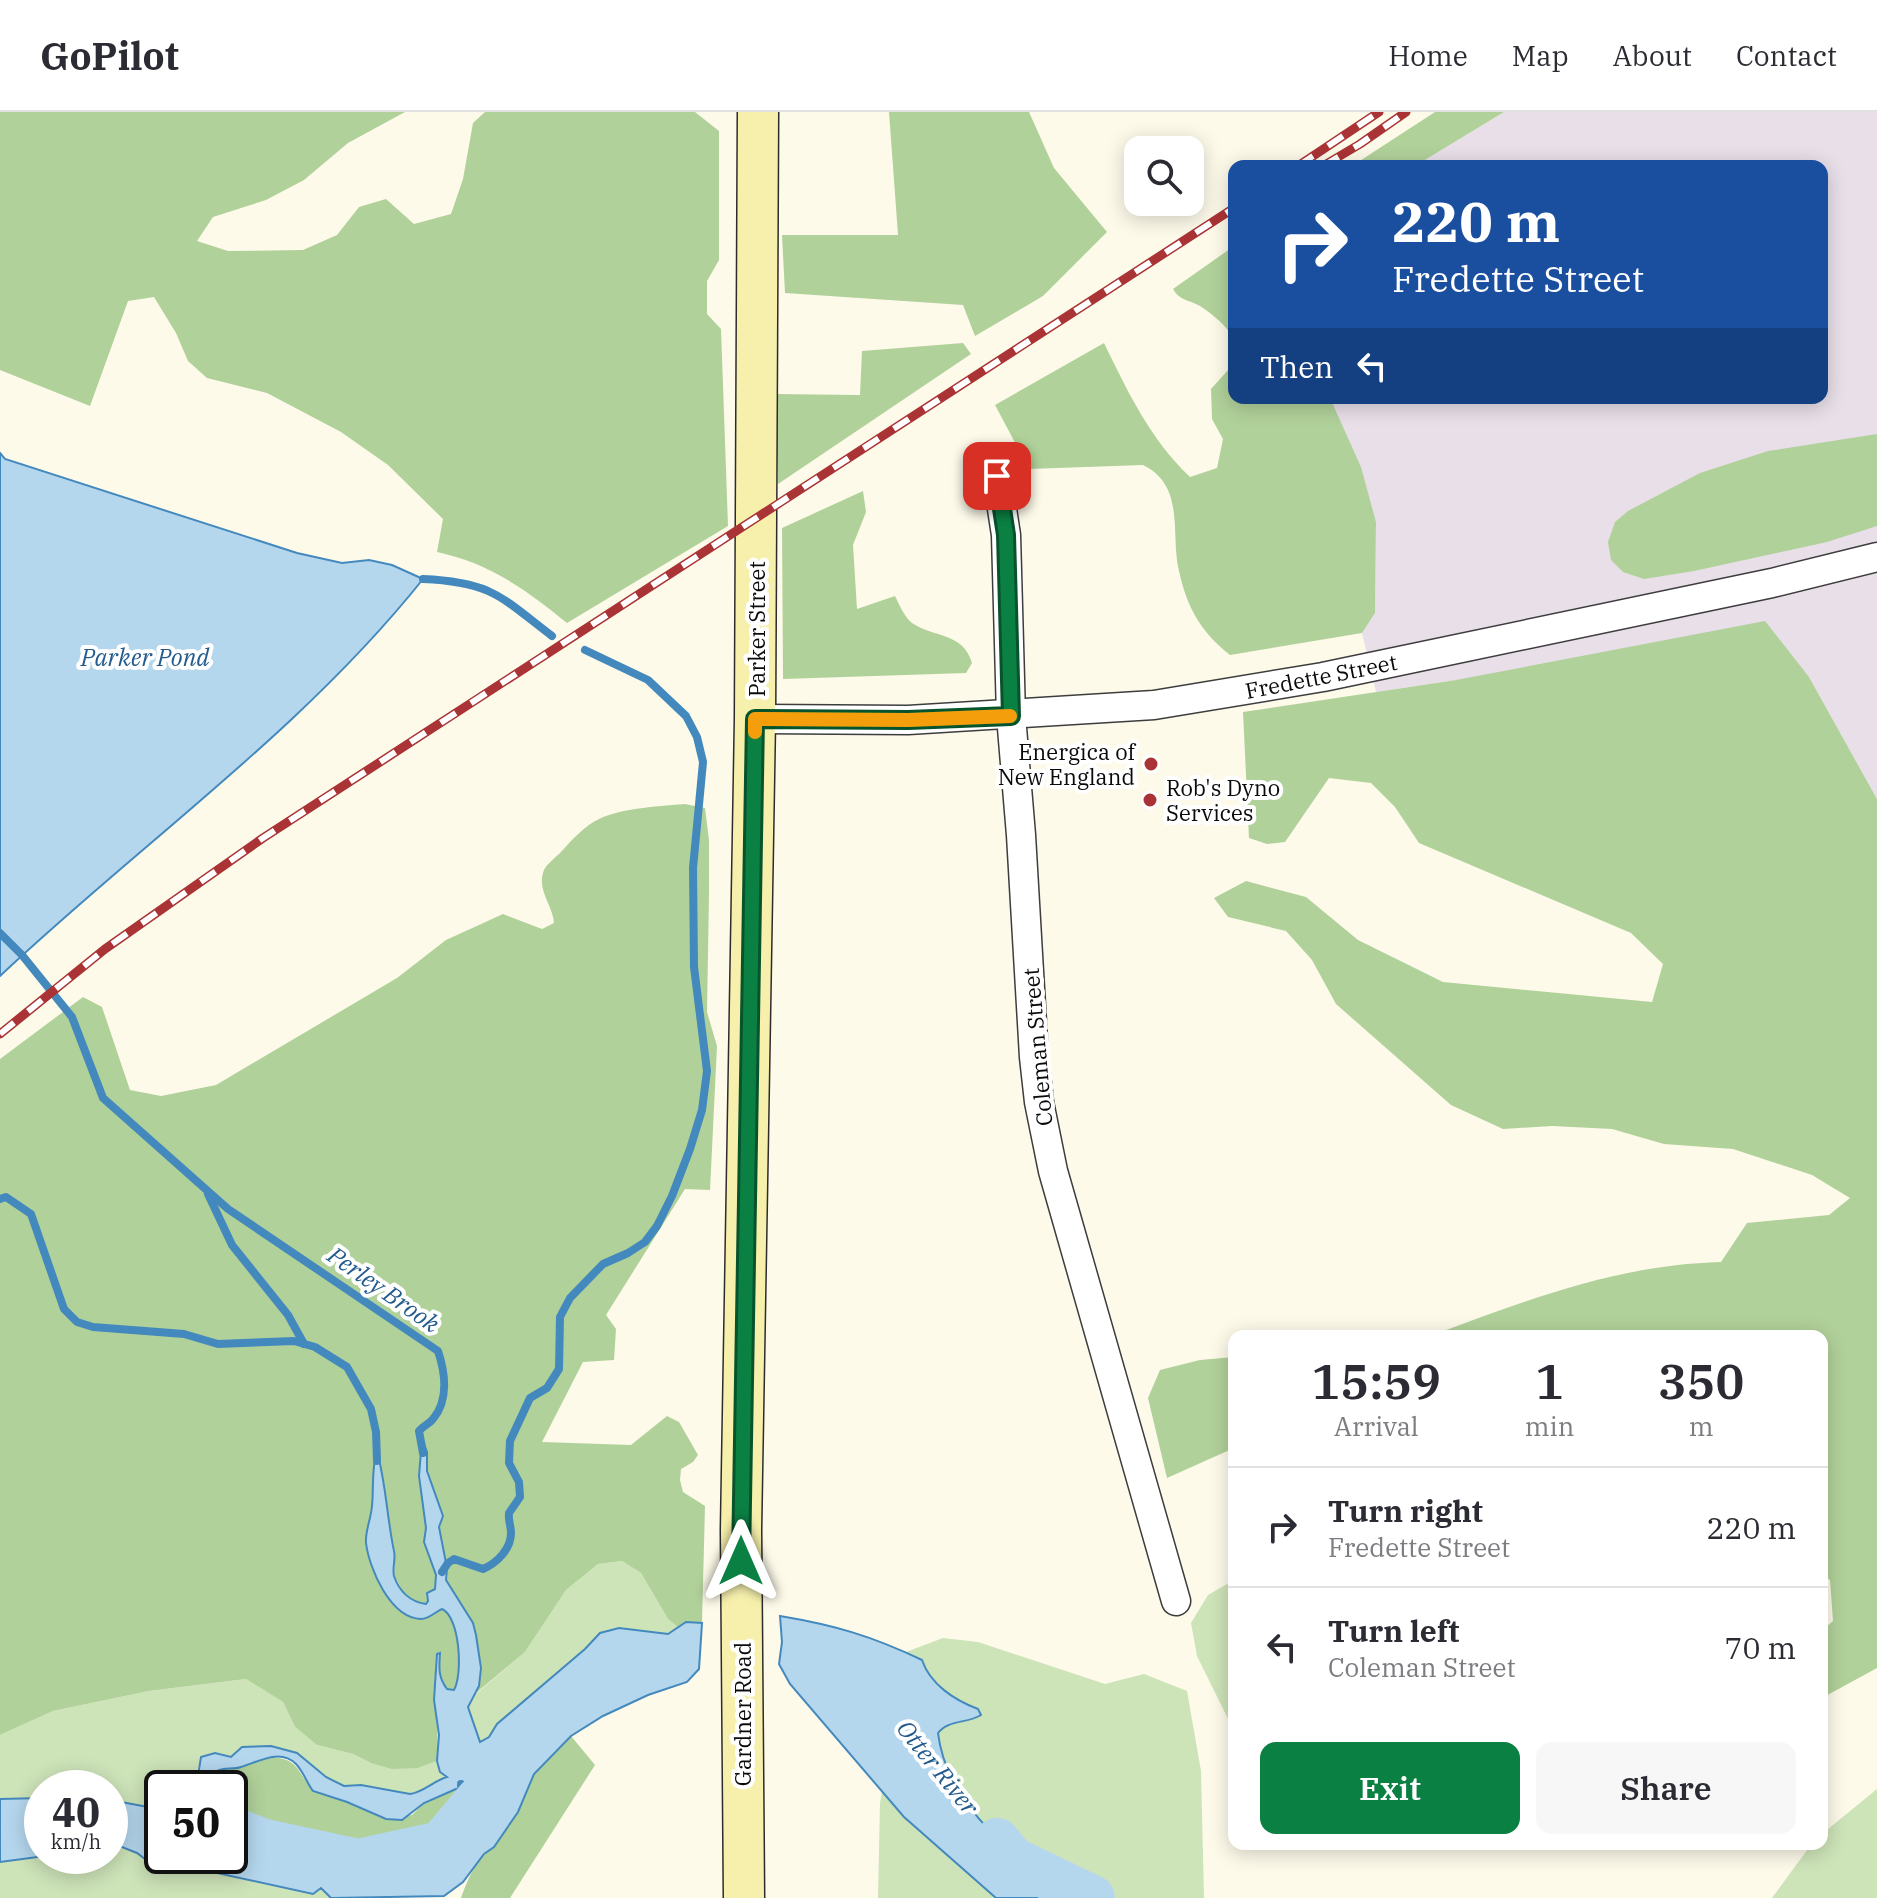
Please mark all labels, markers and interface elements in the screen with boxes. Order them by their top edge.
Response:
text: GoPilot [40,31,179,80]
text: Home [1388,37,1468,74]
text: Map [1512,37,1569,74]
text: About [1613,37,1692,74]
text: Contact [1736,37,1837,74]
map controls [1124,136,1204,216]
button: search [1124,136,1204,216]
text: 220 m [1392,185,1560,257]
icon: right [1260,192,1364,296]
text: Fredette Street [1392,255,1644,302]
icon: left [1350,344,1394,388]
text: Then [1260,347,1334,386]
pin [963,442,1031,510]
icon: arrive [975,454,1019,498]
street label: Parker Street [742,561,771,697]
water label: Parker Pond [80,641,210,673]
street label: Fredette Street [1243,647,1400,705]
place label: Energica of New England [998,737,1136,791]
marker: Energica of New England [1142,755,1160,773]
place label: Rob's Dyno Services [1166,773,1280,827]
marker: Rob's Dyno Services [1141,791,1159,809]
street label: Coleman Street [1016,966,1058,1127]
water label: Perley Brook [321,1238,447,1340]
text: 15:59 [1312,1350,1441,1412]
text: 1 [1535,1350,1564,1412]
text: 350 [1658,1350,1744,1412]
text: Arrival [1334,1409,1419,1443]
text: min [1525,1409,1574,1443]
text: m [1689,1409,1714,1443]
text: Turn right [1328,1491,1483,1530]
icon: right [1260,1505,1304,1549]
text: 220 m [1706,1508,1796,1547]
position arrow [699,1519,783,1603]
text: Fredette Street [1328,1530,1510,1564]
text: Turn left [1328,1611,1460,1650]
icon: left [1260,1625,1304,1669]
text: 70 m [1724,1628,1796,1667]
street label: Gardner Road [728,1642,757,1786]
text: Coleman Street [1328,1650,1516,1684]
water label: Otter River [890,1713,987,1822]
button: Exit [1260,1742,1520,1834]
button: Share [1536,1742,1796,1834]
speed limit sign: 50 [144,1770,248,1874]
text: 40 [52,1786,100,1838]
text: km/h [51,1828,101,1855]

